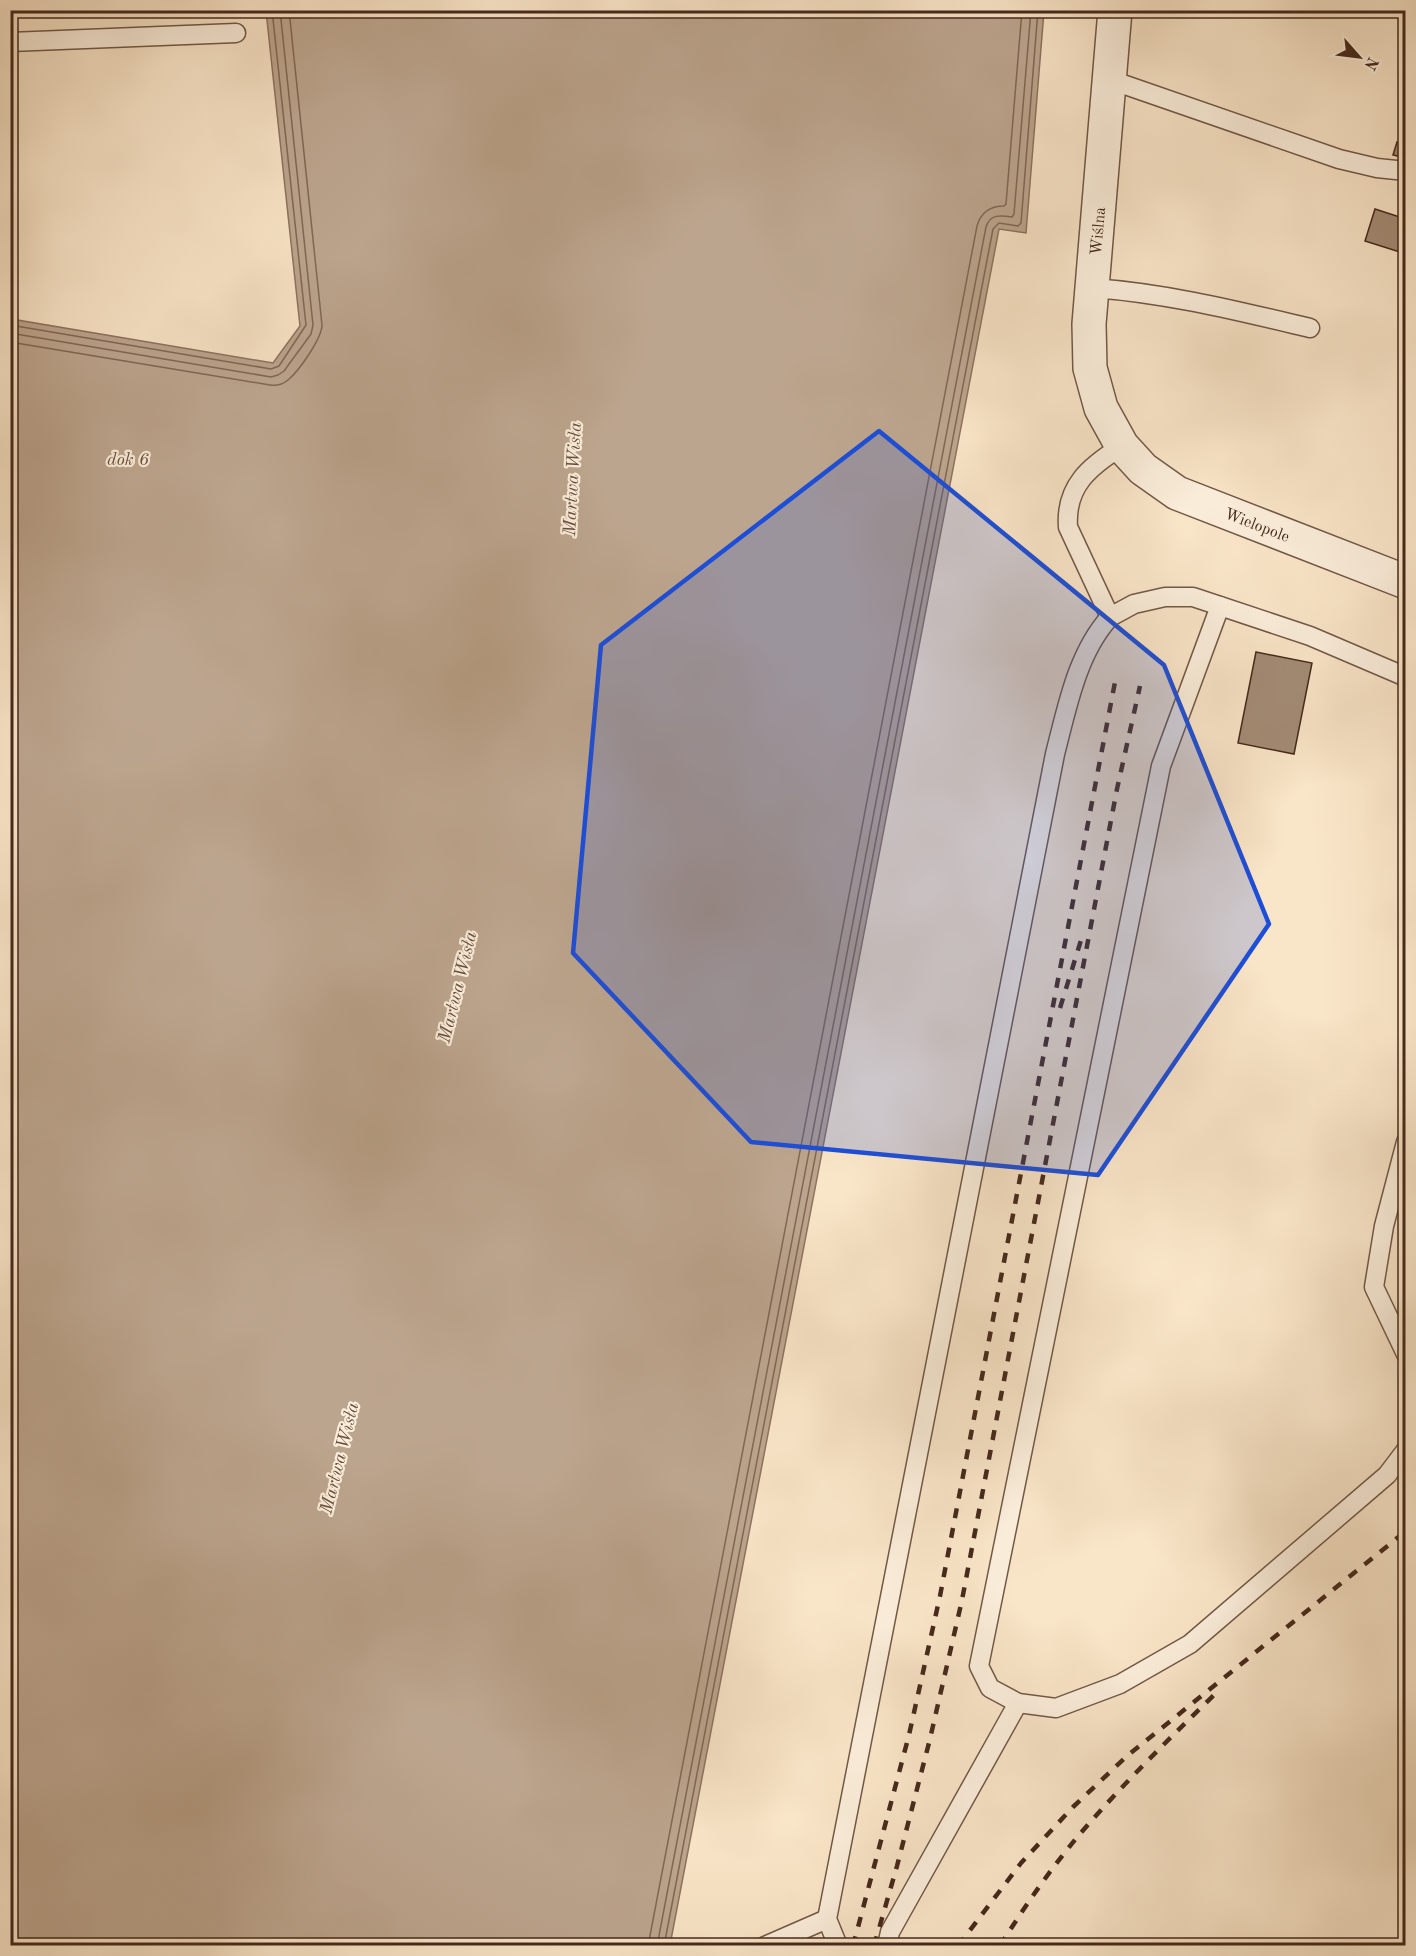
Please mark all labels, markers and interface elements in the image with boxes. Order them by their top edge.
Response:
north arrow [1329,27,1389,87]
text: N [1360,54,1380,73]
street label: Wiślna [1089,206,1109,256]
water label: Martwa Wisła [561,421,585,537]
water label: dok 6 [107,451,149,469]
street label: Wielopole [1222,506,1291,546]
water label: Martwa Wisła [435,929,481,1046]
water label: Martwa Wisła [317,1400,363,1517]

